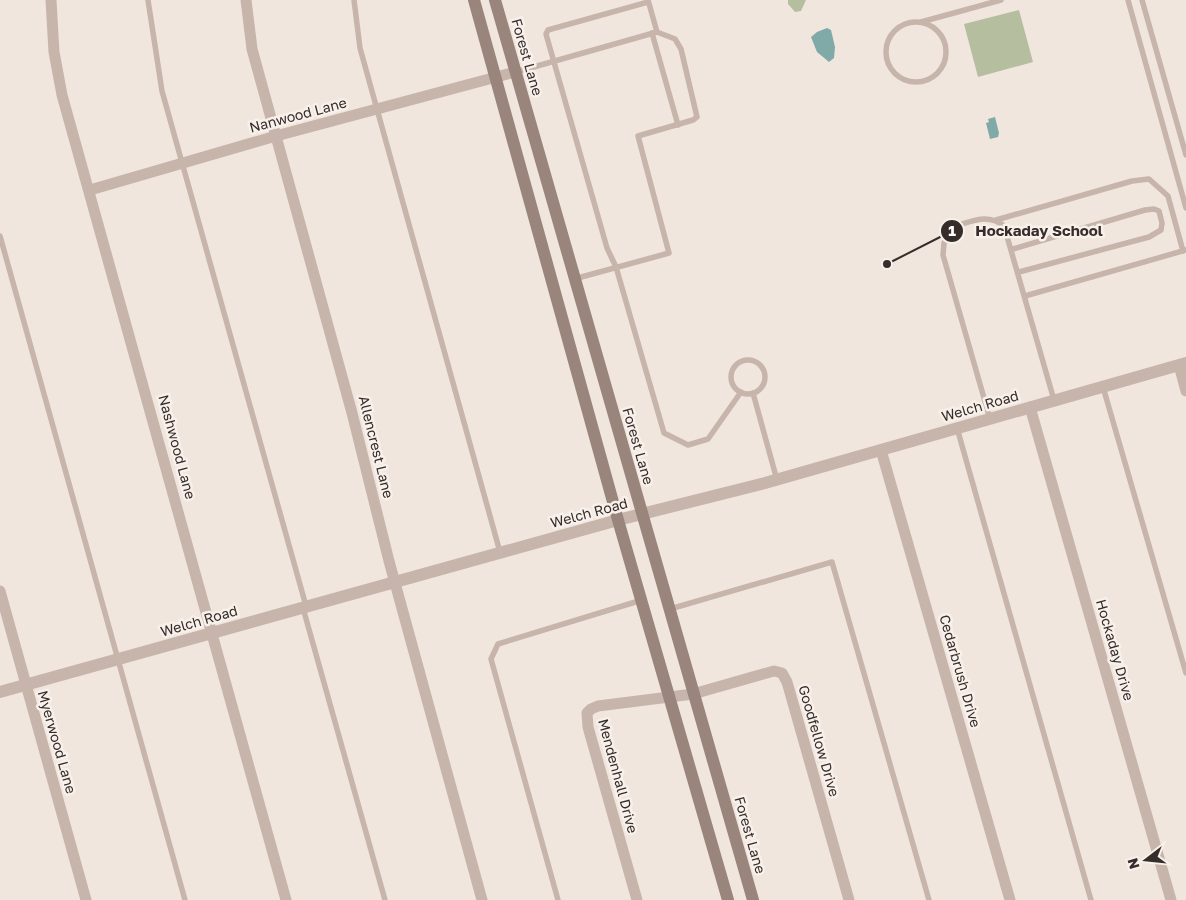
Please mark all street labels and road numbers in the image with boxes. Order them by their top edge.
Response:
street label: Forest Lane [508,16,547,97]
street label: Nanwood Lane [247,93,348,136]
street label: Welch Road [939,386,1020,425]
street label: Nashwood Lane [155,393,200,501]
street label: Allencrest Lane [356,394,397,500]
street label: Forest Lane [619,405,658,486]
street label: Welch Road [548,494,629,531]
street label: Hockaday Drive [1093,597,1138,702]
street label: Welch Road [158,601,239,640]
street label: Cedarbrush Drive [936,613,985,729]
street label: Goodfellow Drive [795,683,843,798]
street label: Myerwood Lane [35,688,80,795]
street label: Mendenhall Drive [595,717,642,835]
street label: Forest Lane [731,794,770,875]

